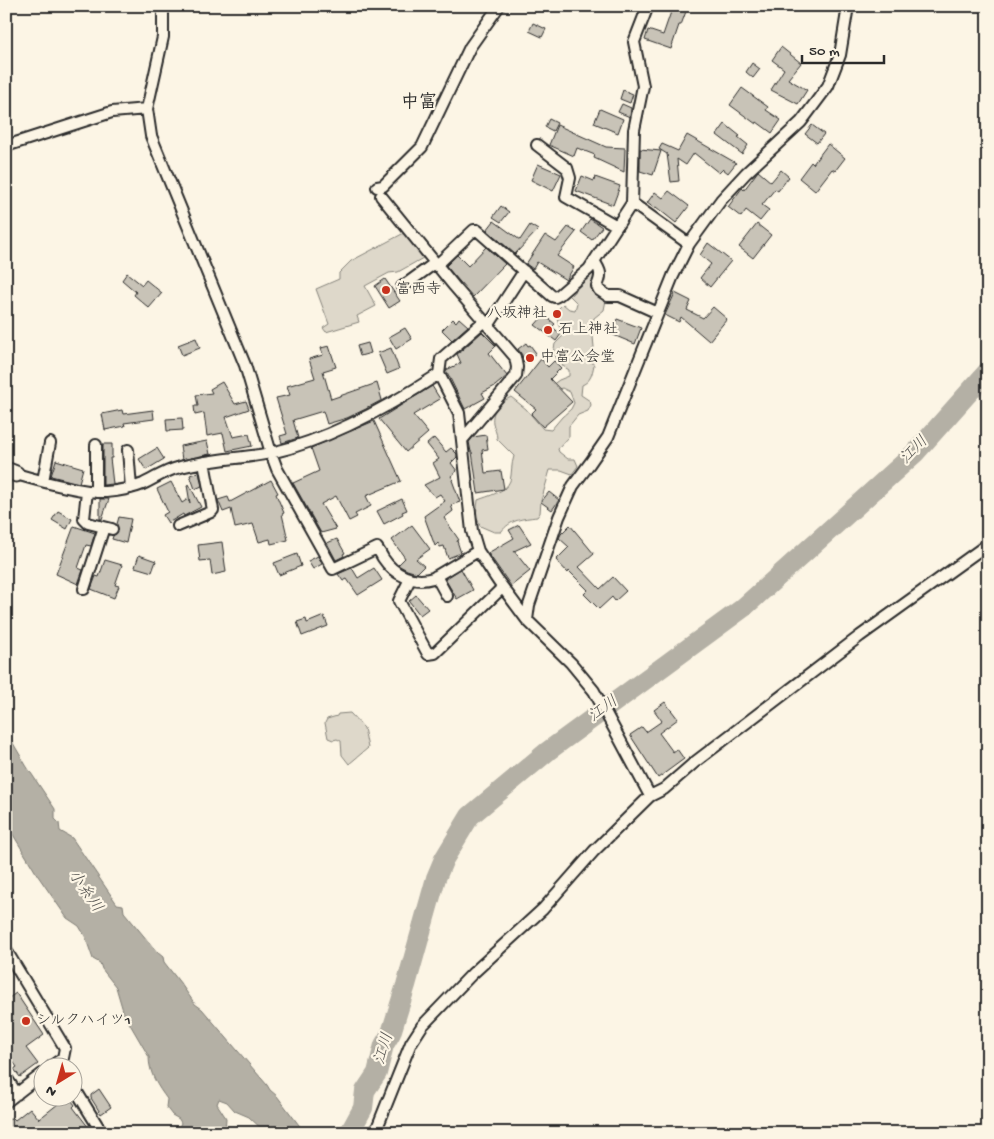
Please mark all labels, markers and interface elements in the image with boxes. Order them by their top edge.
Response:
scale bar [802,32,884,64]
text: 50 m [809,43,840,61]
district label: 中富 [401,92,437,114]
place label: 富西寺 [396,280,441,299]
marker: 富西寺 [380,284,392,296]
place label: 八坂神社 [487,304,547,323]
marker: 八坂神社 [551,308,563,320]
place label: 石上神社 [558,320,618,339]
marker: 石上神社 [542,324,554,336]
place label: 中富公会堂 [540,348,615,367]
marker: 中富公会堂 [524,352,536,364]
water label: 江川 [896,432,933,469]
water label: 江川 [585,692,623,727]
water label: 小糸川 [62,866,106,917]
place label: シルクハイツ1 [36,1012,131,1030]
marker: シルクハイツ1 [20,1015,32,1027]
water label: 江川 [370,1031,399,1067]
north arrow [32,1056,82,1106]
text: N [43,1081,60,1100]

